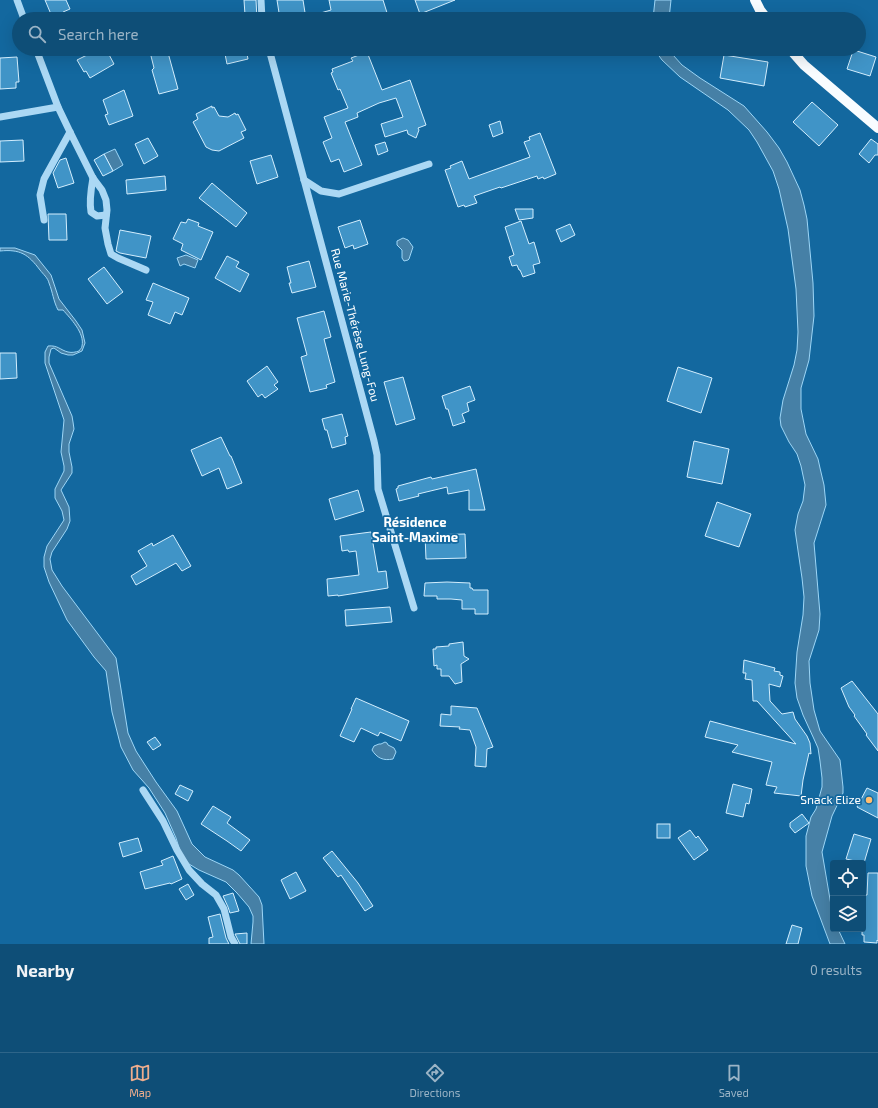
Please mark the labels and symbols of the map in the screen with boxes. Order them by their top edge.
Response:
street label: Rue Marie-Thérèse Lung-Fou [329,247,383,403]
district label: Résidence Saint-Maxime [372,514,458,545]
place label: Snack Elize [800,792,861,806]
marker: Snack Elize [864,795,874,805]

